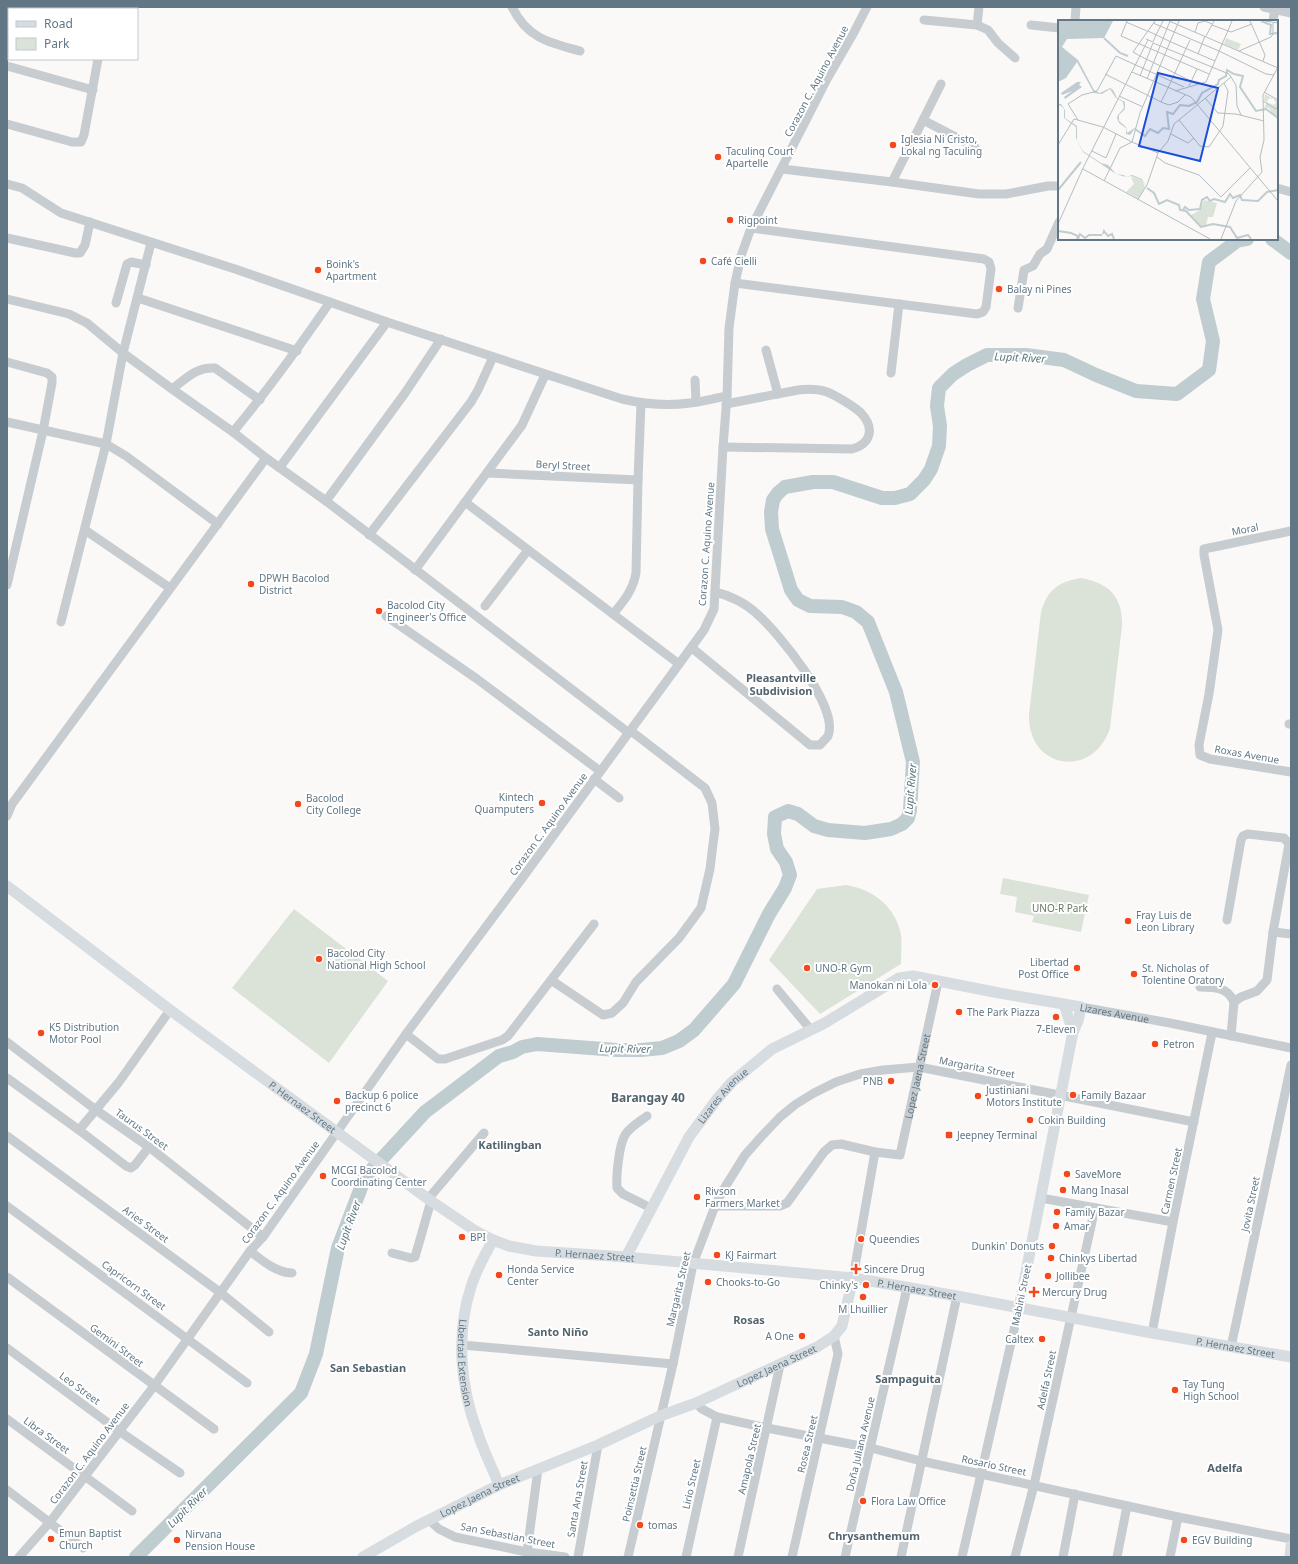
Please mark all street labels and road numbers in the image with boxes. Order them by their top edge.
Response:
street label: Corazon C. Aquino Avenue [781,23,852,139]
street label: Beryl Street [535,457,591,473]
street label: Corazon C. Aquino Avenue [695,481,717,606]
street label: Moral [1230,520,1260,538]
street label: Roxas Avenue [1214,741,1281,767]
street label: Corazon C. Aquino Avenue [506,769,590,878]
street label: Lizares Avenue [1079,1000,1151,1026]
street label: Lopez Jaena Street [901,1032,934,1120]
street label: Margarita Street [938,1053,1016,1081]
street label: Lizares Avenue [694,1064,751,1126]
street label: P. Hernaez Street [266,1078,339,1136]
street label: Taurus Street [113,1105,172,1153]
street label: Corazon C. Aquino Avenue [238,1137,322,1246]
street label: Carmen Street [1157,1146,1185,1216]
street label: Jovita Street [1237,1175,1263,1234]
street label: Aries Street [120,1202,172,1246]
street label: P. Hernaez Street [554,1245,636,1265]
street label: Margarita Street [663,1250,694,1328]
street label: Capricorn Street [99,1257,169,1313]
street label: Mabini Street [1008,1263,1034,1327]
street label: P. Hernaez Street [876,1275,958,1303]
street label: Libertad Extension [455,1318,476,1408]
street label: Gemini Street [87,1320,147,1370]
street label: P. Hernaez Street [1195,1334,1276,1361]
street label: Lopez Jaena Street [734,1341,819,1390]
street label: Adelfa Street [1033,1349,1059,1411]
street label: Leo Street [57,1368,104,1408]
street label: Doña Juliana Avenue [842,1395,878,1493]
street label: Corazon C. Aquino Avenue [46,1399,132,1507]
street label: Libra Street [21,1413,73,1457]
street label: Rosea Street [794,1413,821,1474]
street label: Amapola Street [734,1422,764,1496]
street label: Poinsettia Street [618,1444,650,1523]
street label: Rosario Street [960,1451,1028,1479]
street label: Lirio Street [678,1457,704,1510]
street label: Santa Ana Street [563,1459,591,1539]
street label: Lopez Jaena Street [437,1470,522,1520]
street label: San Sebastian Street [460,1519,557,1551]

